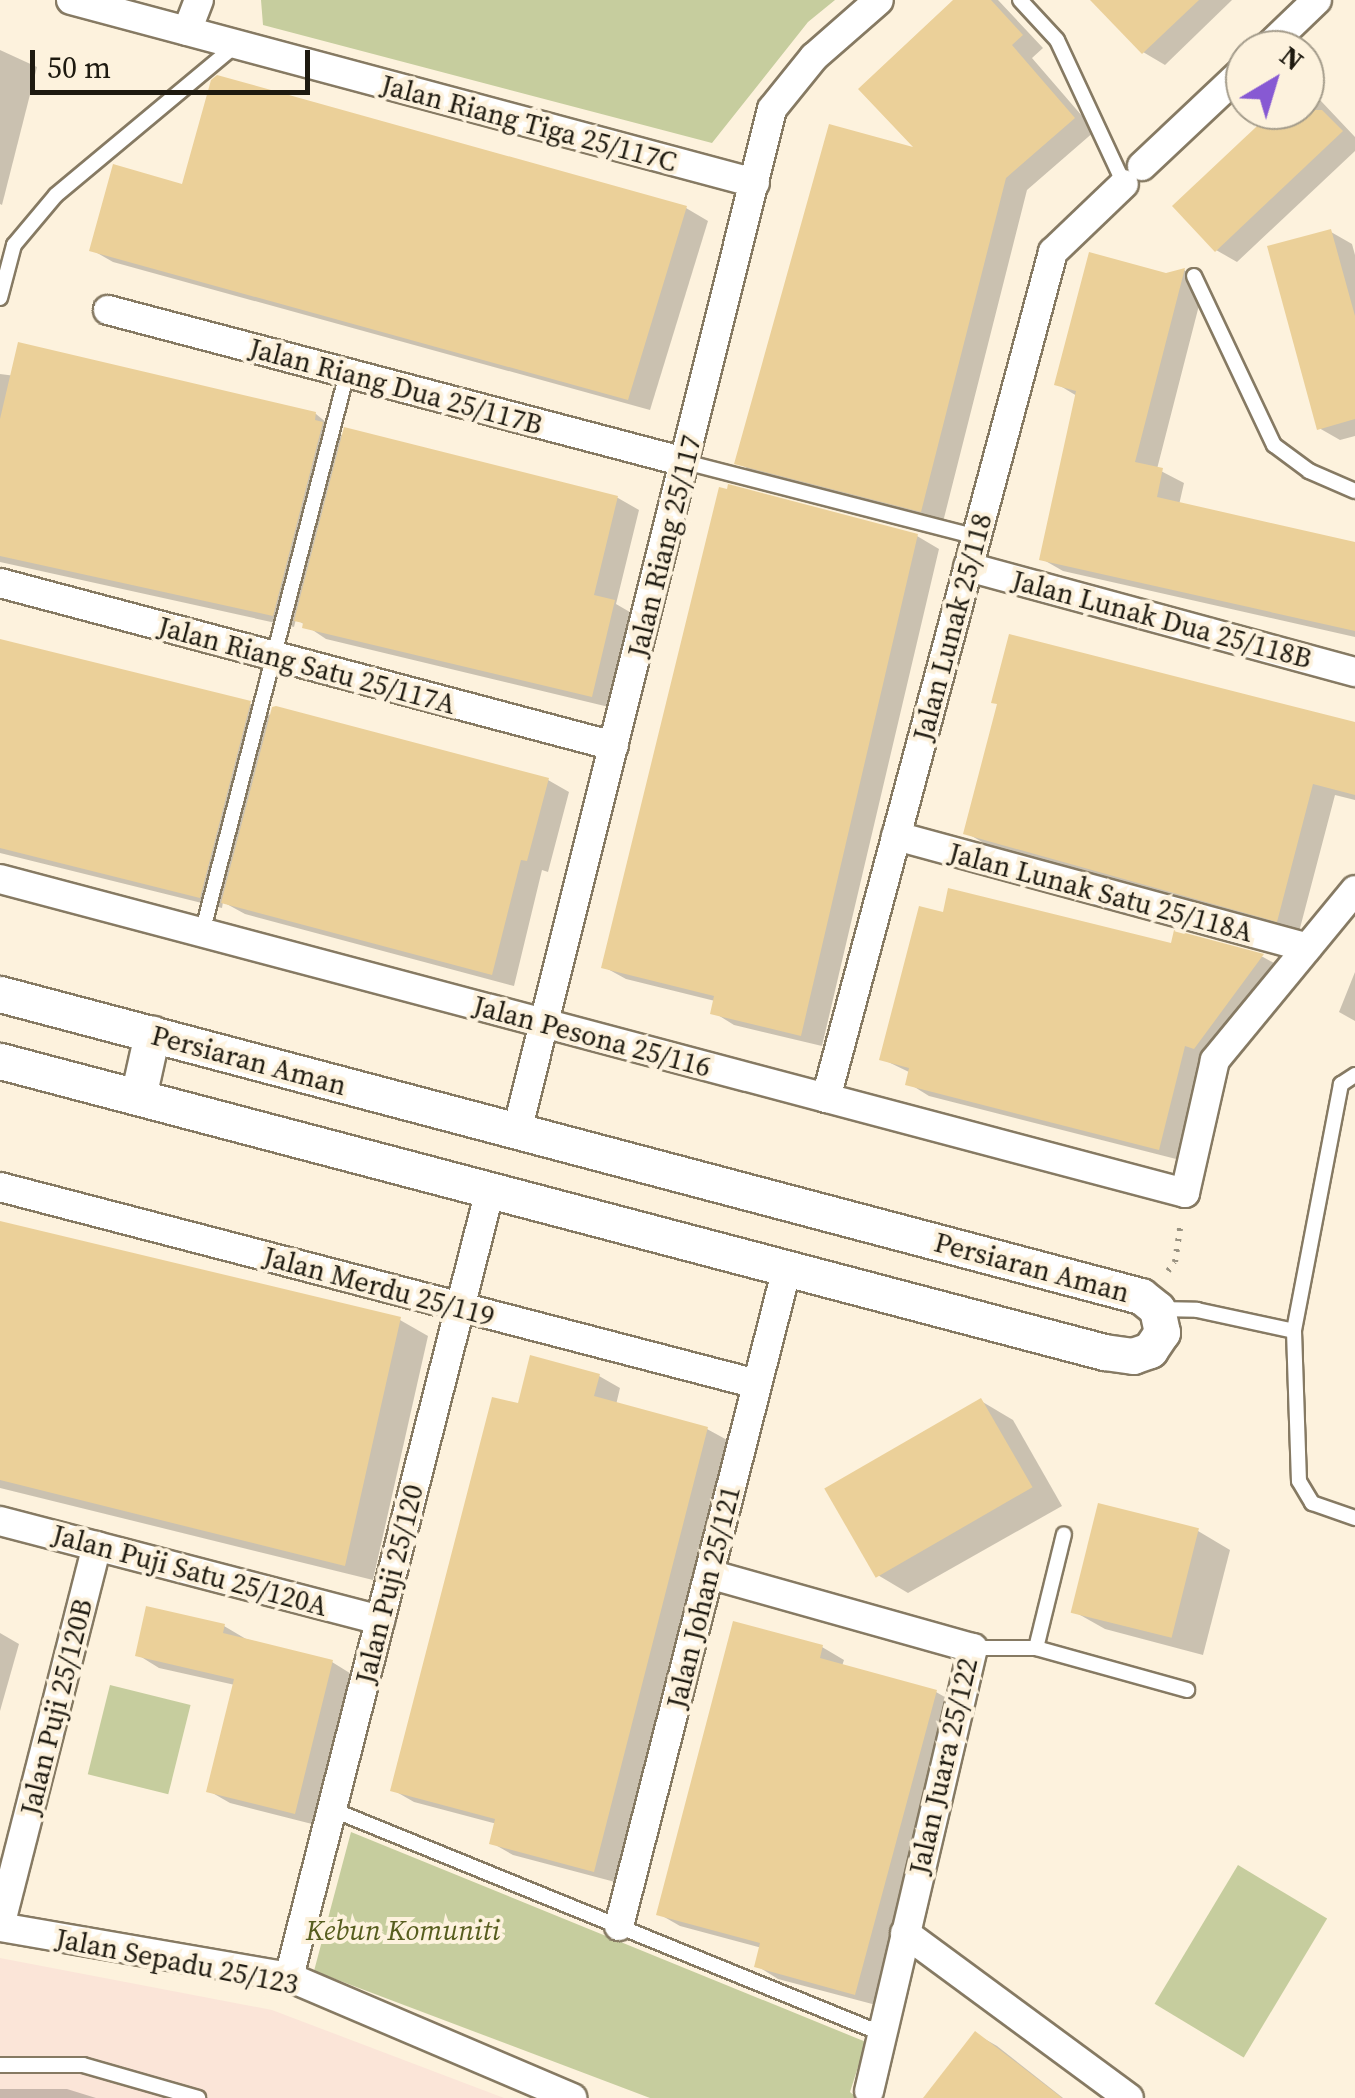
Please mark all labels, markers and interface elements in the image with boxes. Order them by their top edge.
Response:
scale bar [35,30,315,92]
north arrow [1225,30,1325,130]
text: N [1273,37,1312,79]
text: 50 m [47,47,111,88]
street label: Jalan Riang Tiga 25/117C [377,67,681,179]
street label: Jalan Riang Dua 25/117B [246,331,546,441]
street label: Jalan Riang 25/117 [620,432,708,660]
street label: Jalan Lunak 25/118 [905,509,999,745]
street label: Jalan Lunak Dua 25/118B [1008,563,1316,675]
street label: Jalan Riang Satu 25/117A [155,609,459,721]
street label: Jalan Lunak Satu 25/118A [945,835,1257,949]
street label: Jalan Pesona 25/116 [470,988,714,1084]
street label: Persiaran Aman [148,1018,350,1102]
street label: Persiaran Aman [931,1225,1133,1309]
street label: Jalan Merdu 25/119 [260,1239,498,1333]
street label: Jalan Puji 25/120 [348,1481,430,1687]
street label: Jalan Johan 25/121 [659,1482,747,1712]
street label: Jalan Puji Satu 25/120A [49,1517,331,1623]
street label: Jalan Puji 25/120B [13,1595,99,1819]
street label: Jalan Juara 25/122 [902,1654,984,1878]
park label: Kebun Komuniti [306,1913,500,1947]
street label: Jalan Sepadu 25/123 [53,1921,301,2001]

